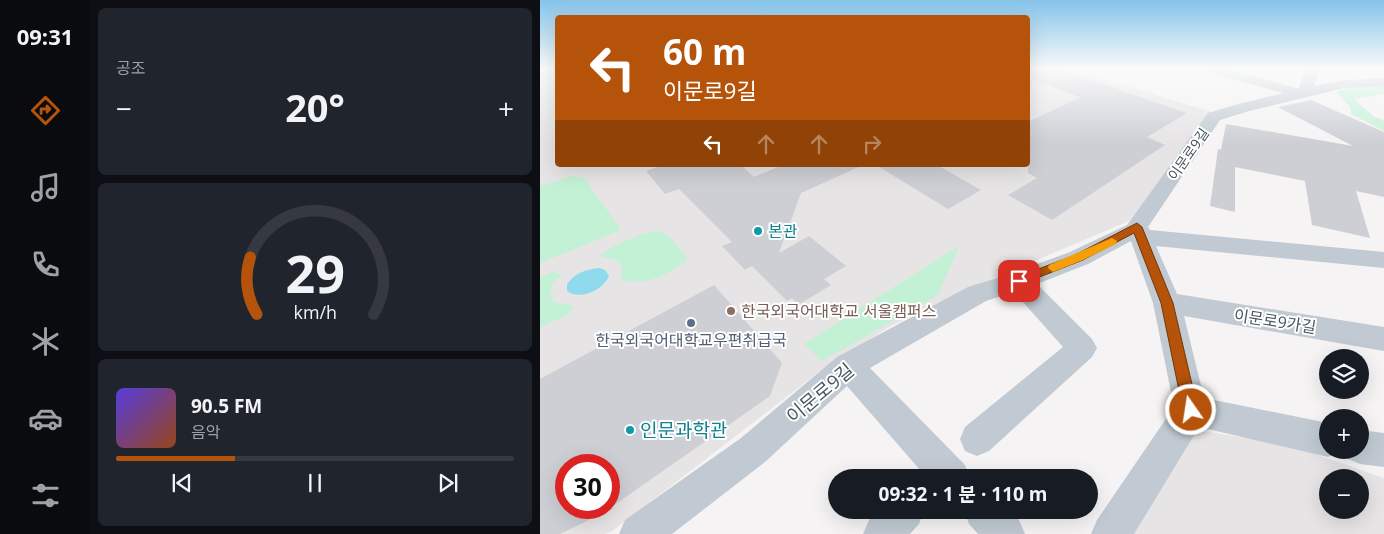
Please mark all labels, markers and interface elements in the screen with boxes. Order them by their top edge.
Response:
text: 09:31 [17,21,73,51]
text: 60 m [663,28,746,75]
icon: left [580,35,645,100]
text: 공조 [116,57,145,79]
text: 이문로9길 [663,75,757,105]
text: 20° [285,81,345,133]
text: − [116,89,132,127]
text: + [498,89,514,127]
icon: directions [28,93,63,128]
street label: 이문로9길 [1163,124,1213,184]
icon: left [699,130,727,158]
icon: ahead [752,130,780,158]
icon: ahead [805,130,833,158]
icon: right [858,130,886,158]
icon: music [28,170,63,205]
place label: 본관 [768,220,798,242]
marker: 본관 [752,225,764,237]
text: 29 [285,237,345,308]
icon: phone [28,247,63,282]
pin [998,260,1040,302]
icon: arrive [1005,267,1033,295]
text: km/h [293,300,337,324]
place label: 한국외국어대학교 서울캠퍼스 [741,300,937,322]
street label: 이문로9가길 [1232,304,1318,338]
marker: 한국외국어대학교 서울캠퍼스 [725,305,737,317]
marker: 한국외국어대학교우편취급국 [685,317,697,329]
icon: climate [28,324,63,359]
place label: 한국외국어대학교우편취급국 [595,329,787,351]
map controls [1319,349,1369,519]
button: layers [1319,349,1369,399]
street label: 이문로9길 [781,357,859,429]
position arrow [1164,383,1216,435]
text: 90.5 FM [191,393,262,419]
icon: car [28,401,63,436]
button: + [1319,409,1369,459]
place label: 인문과학관 [640,417,727,443]
text: 음악 [191,421,220,443]
marker: 인문과학관 [624,424,636,436]
speed limit sign: 30 [555,454,620,519]
icon: previous [168,469,196,497]
icon: pause [301,469,329,497]
icon: next [434,469,462,497]
button: − [1319,469,1369,519]
icon: filters [28,478,63,513]
text: 09:32 · 1 분 · 110 m [879,481,1047,507]

